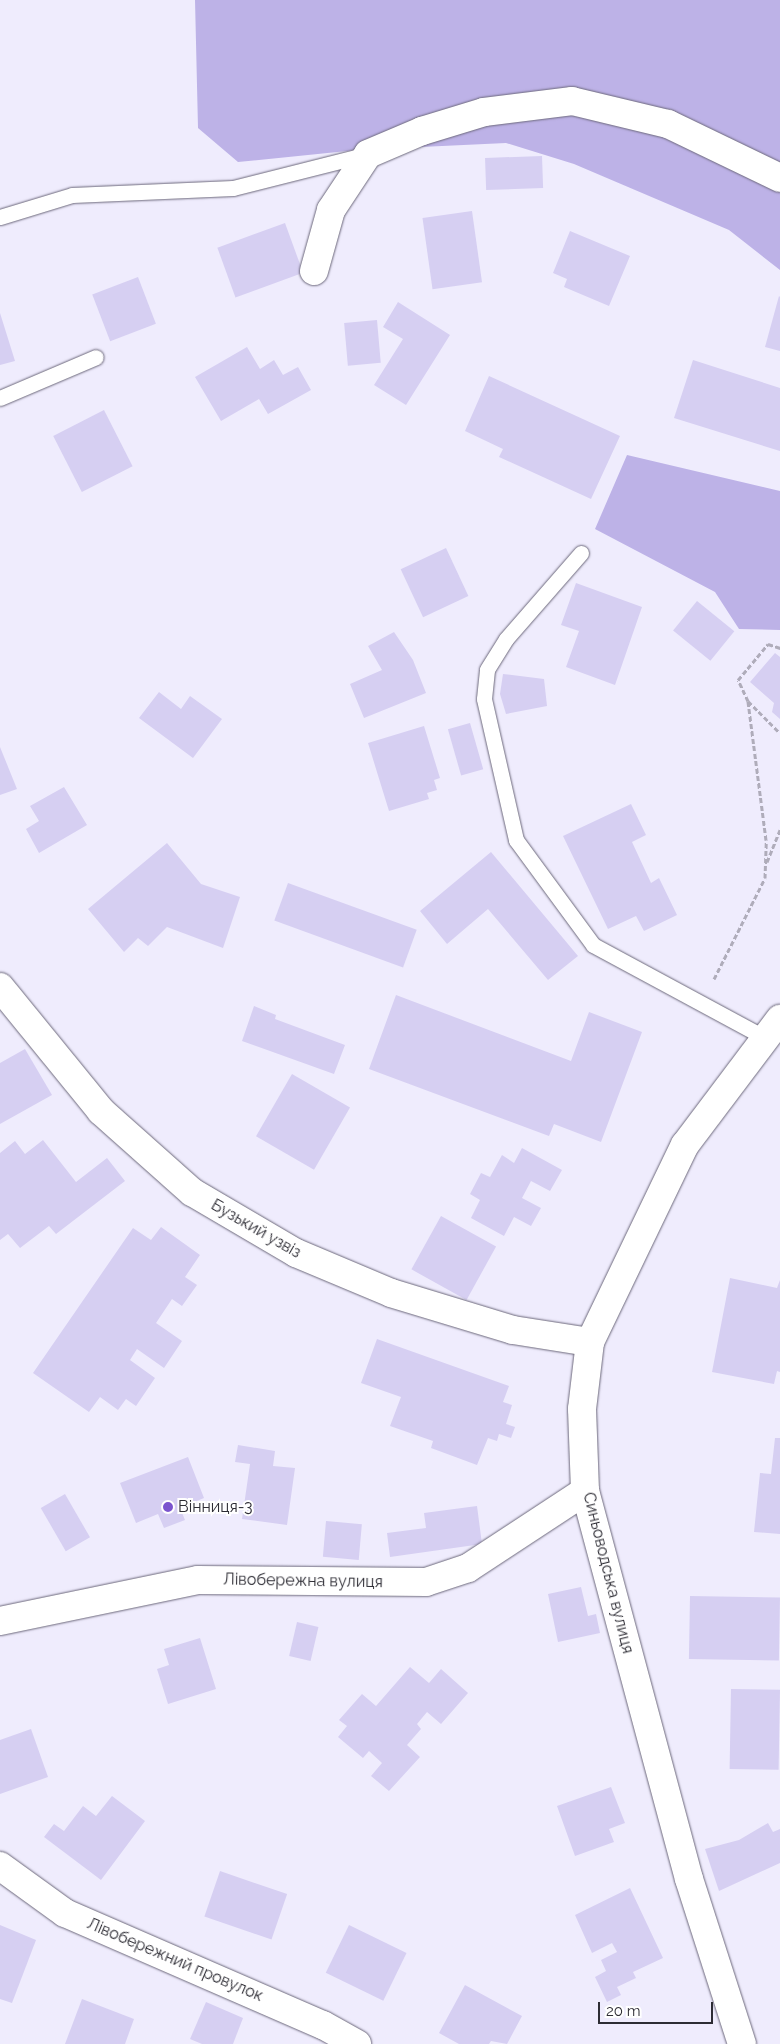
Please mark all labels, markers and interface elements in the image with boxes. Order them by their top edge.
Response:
street label: Бузький узвіз [207,1195,305,1263]
street label: Синьоводська вулиця [579,1490,637,1656]
place label: Вінниця-3 [178,1497,253,1517]
marker: Вінниця-3 [162,1501,174,1513]
street label: Лівобережна вулиця [223,1570,383,1592]
street label: Лівобережний провулок [84,1914,266,2006]
scale bar [600,1992,715,2024]
text: 20 m [606,2002,641,2020]

